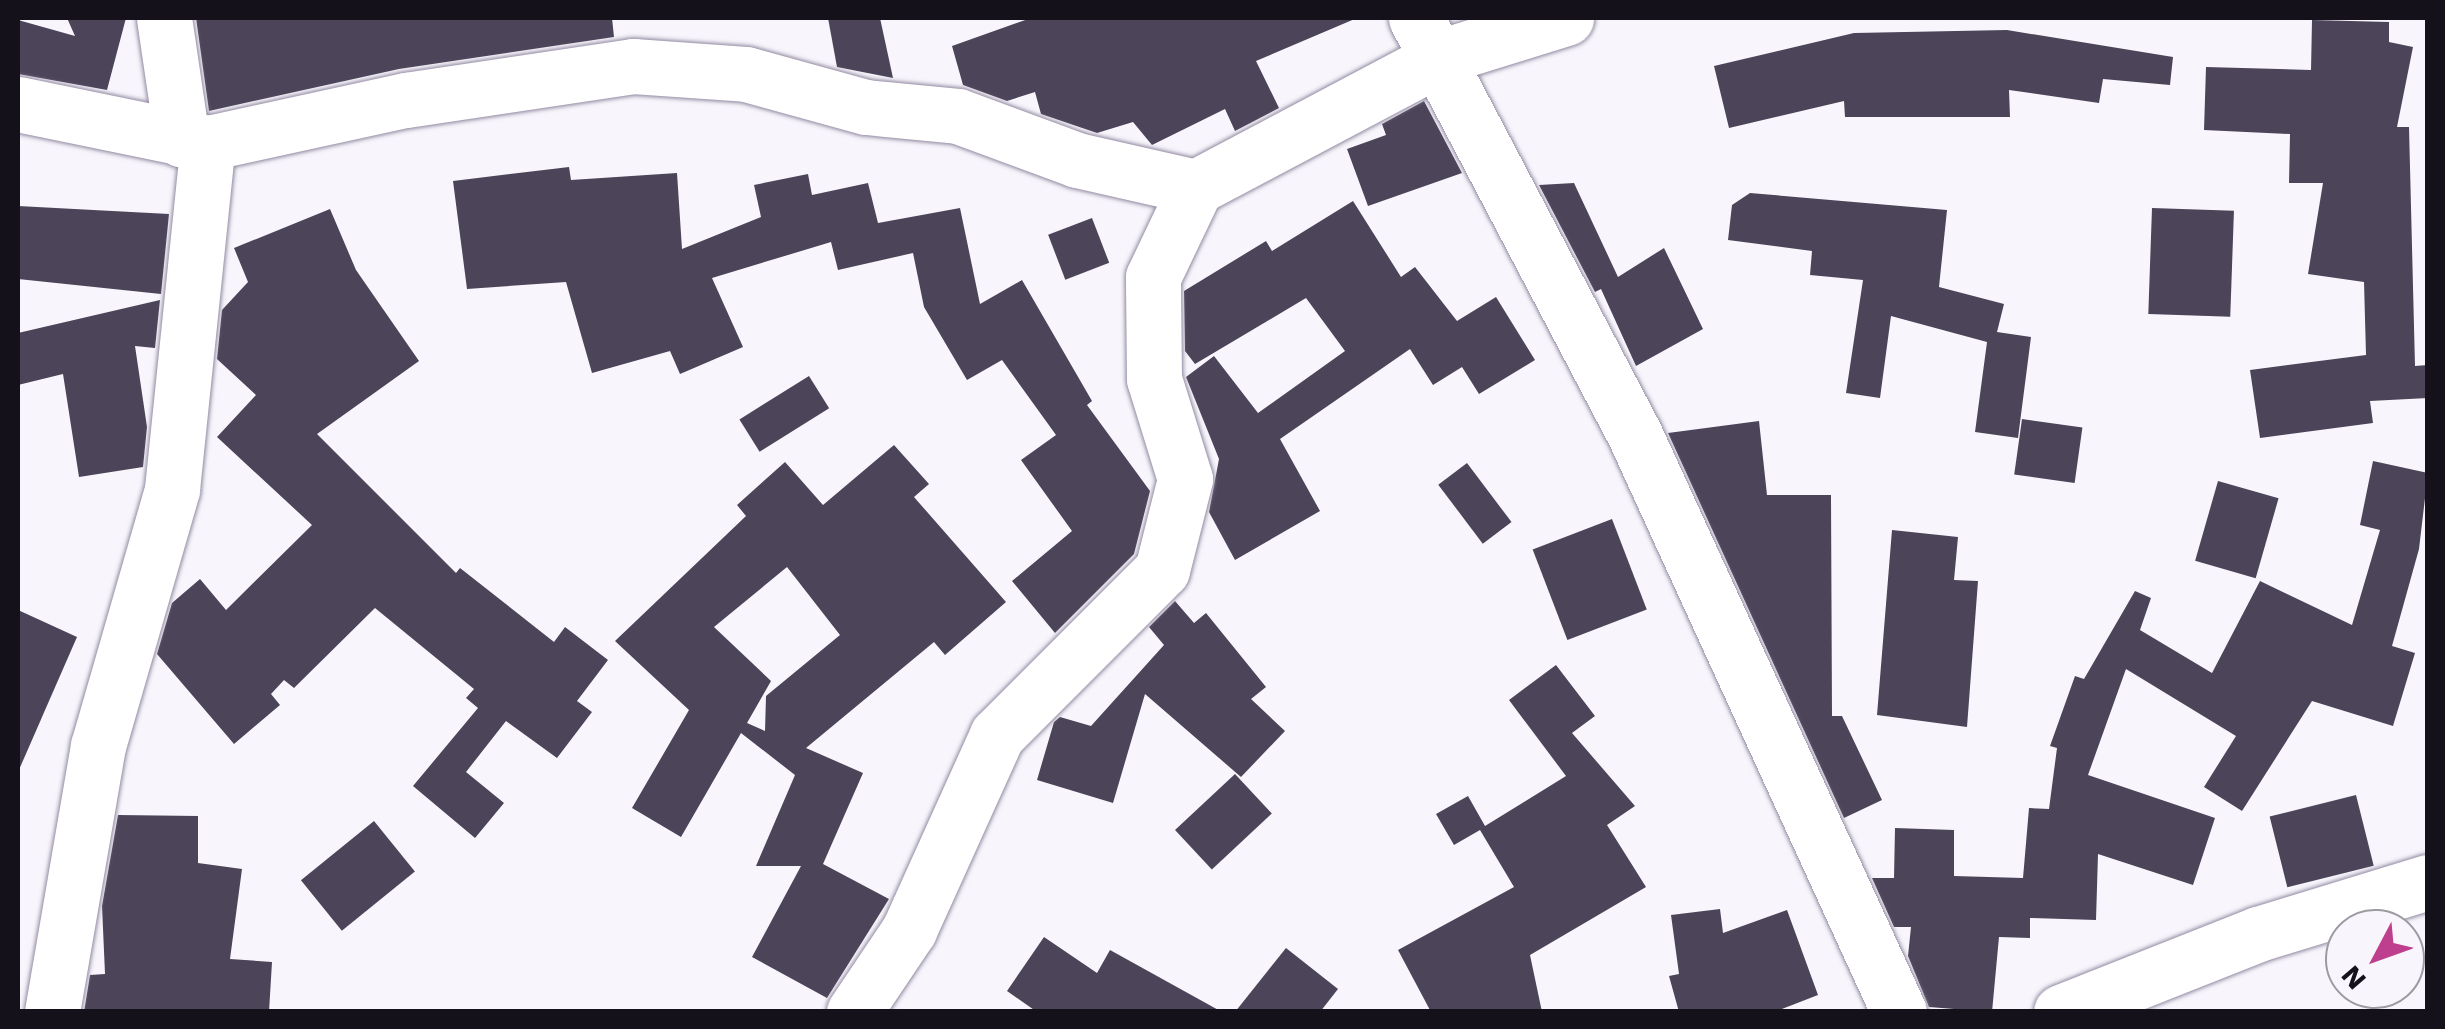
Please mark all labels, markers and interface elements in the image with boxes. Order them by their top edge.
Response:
north arrow [2325,909,2425,1009]
text: N [2334,959,2373,996]

